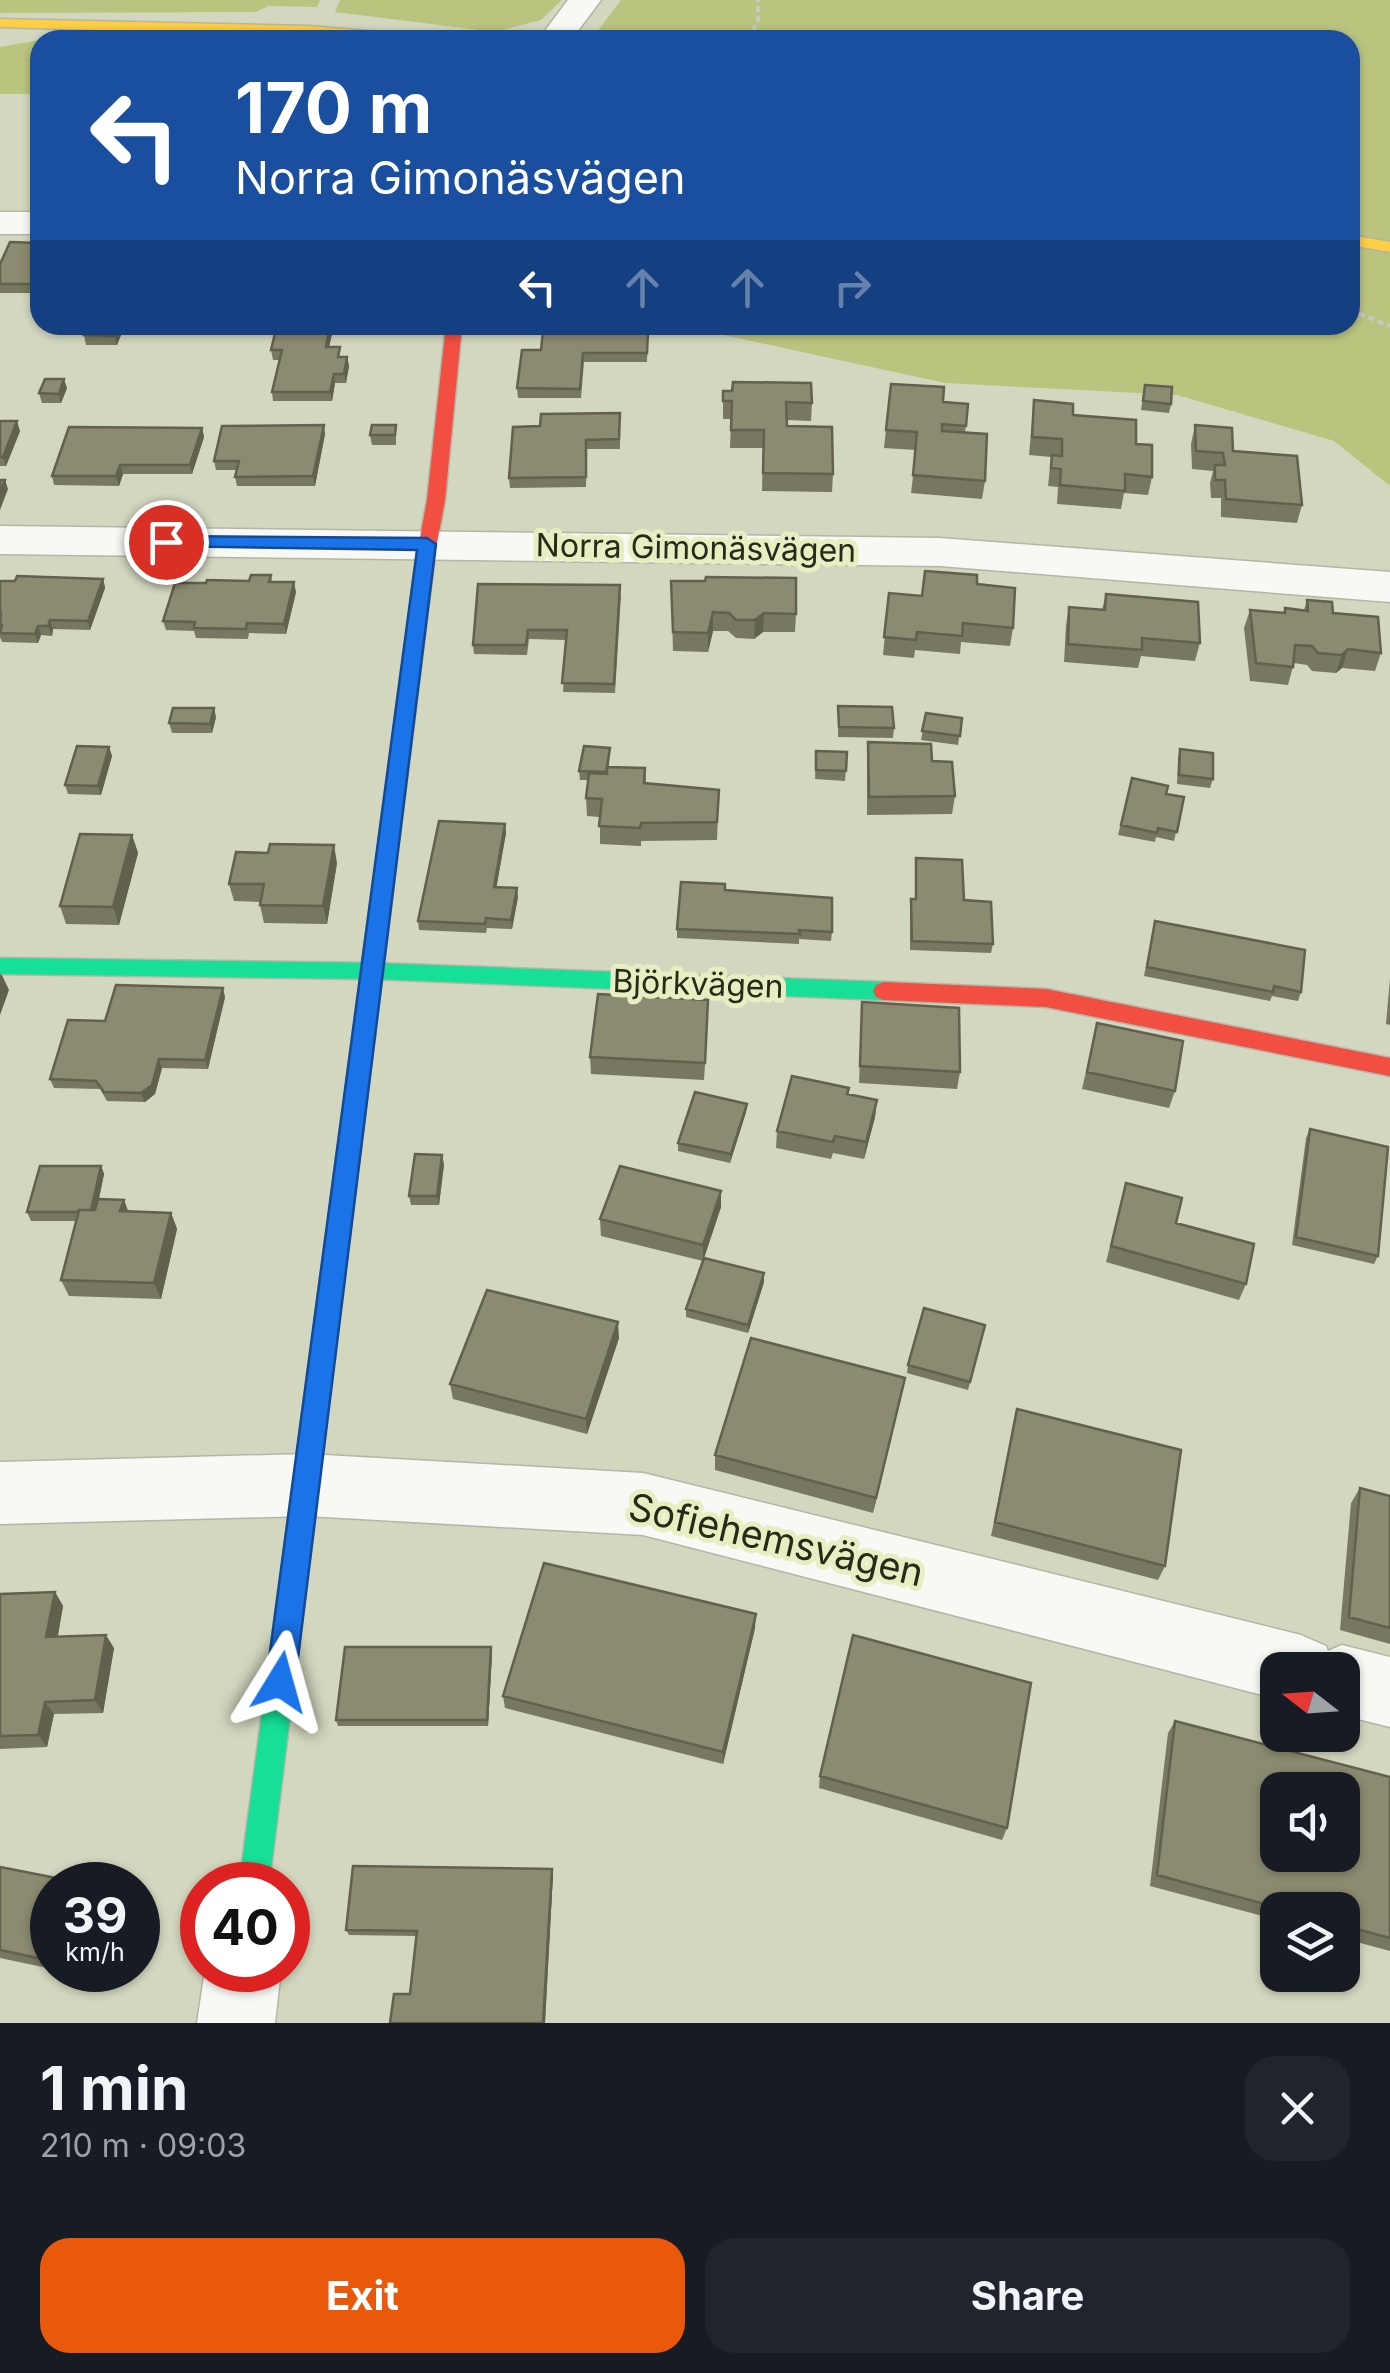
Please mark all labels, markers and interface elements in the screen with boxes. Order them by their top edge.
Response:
text: 170 m [235,65,432,150]
icon: left [70,70,200,200]
text: Norra Gimonäsvägen [235,150,686,205]
icon: left [510,260,565,315]
icon: ahead [615,260,670,315]
icon: ahead [720,260,775,315]
icon: right [825,260,880,315]
pin [124,500,209,585]
icon: arrive [139,515,194,570]
street label: Norra Gimonäsvägen [535,525,857,570]
street label: Björkvägen [612,961,784,1006]
street label: Sofiehemsvägen [624,1483,928,1595]
position arrow [228,1630,332,1734]
north arrow [1260,1652,1360,1752]
map controls [1260,1652,1360,1992]
button: sound [1260,1772,1360,1872]
speed limit sign: 40 [180,1862,310,1992]
text: 39 [63,1885,127,1945]
button: layers [1260,1892,1360,1992]
text: km/h [65,1937,125,1967]
text: 1 min [40,2052,188,2124]
button: close [1245,2056,1350,2161]
text: 210 m · 09:03 [40,2126,246,2165]
button: Exit [40,2238,685,2353]
button: Share [705,2238,1350,2353]

